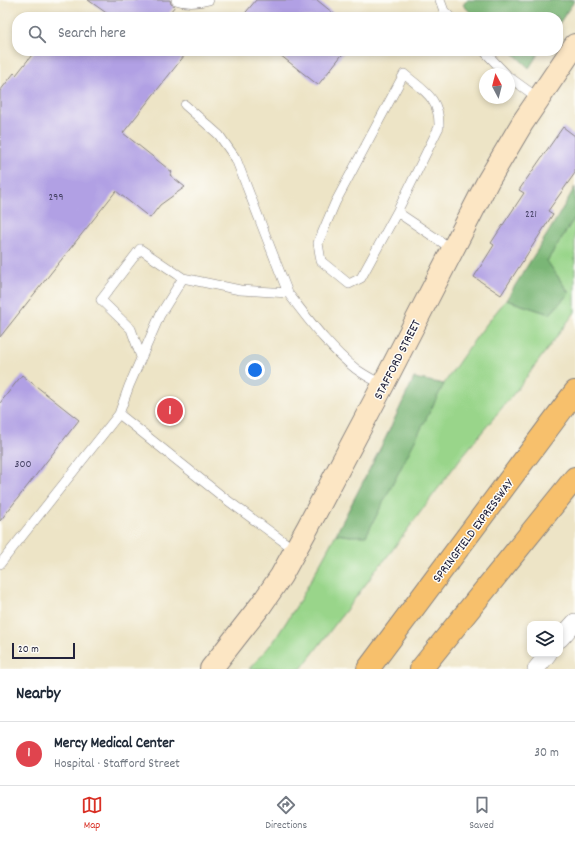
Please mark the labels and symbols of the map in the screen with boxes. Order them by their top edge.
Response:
north arrow [479,68,515,104]
house number: 299 [49,190,63,206]
house number: 221 [525,207,537,223]
street label: STAFFORD STREET [370,317,427,403]
your location [245,360,265,380]
pin: 1 [157,396,183,426]
house number: 300 [15,457,31,473]
street label: SPRINGFIELD EXPRESSWAY [429,475,520,587]
scale bar [12,641,75,660]

